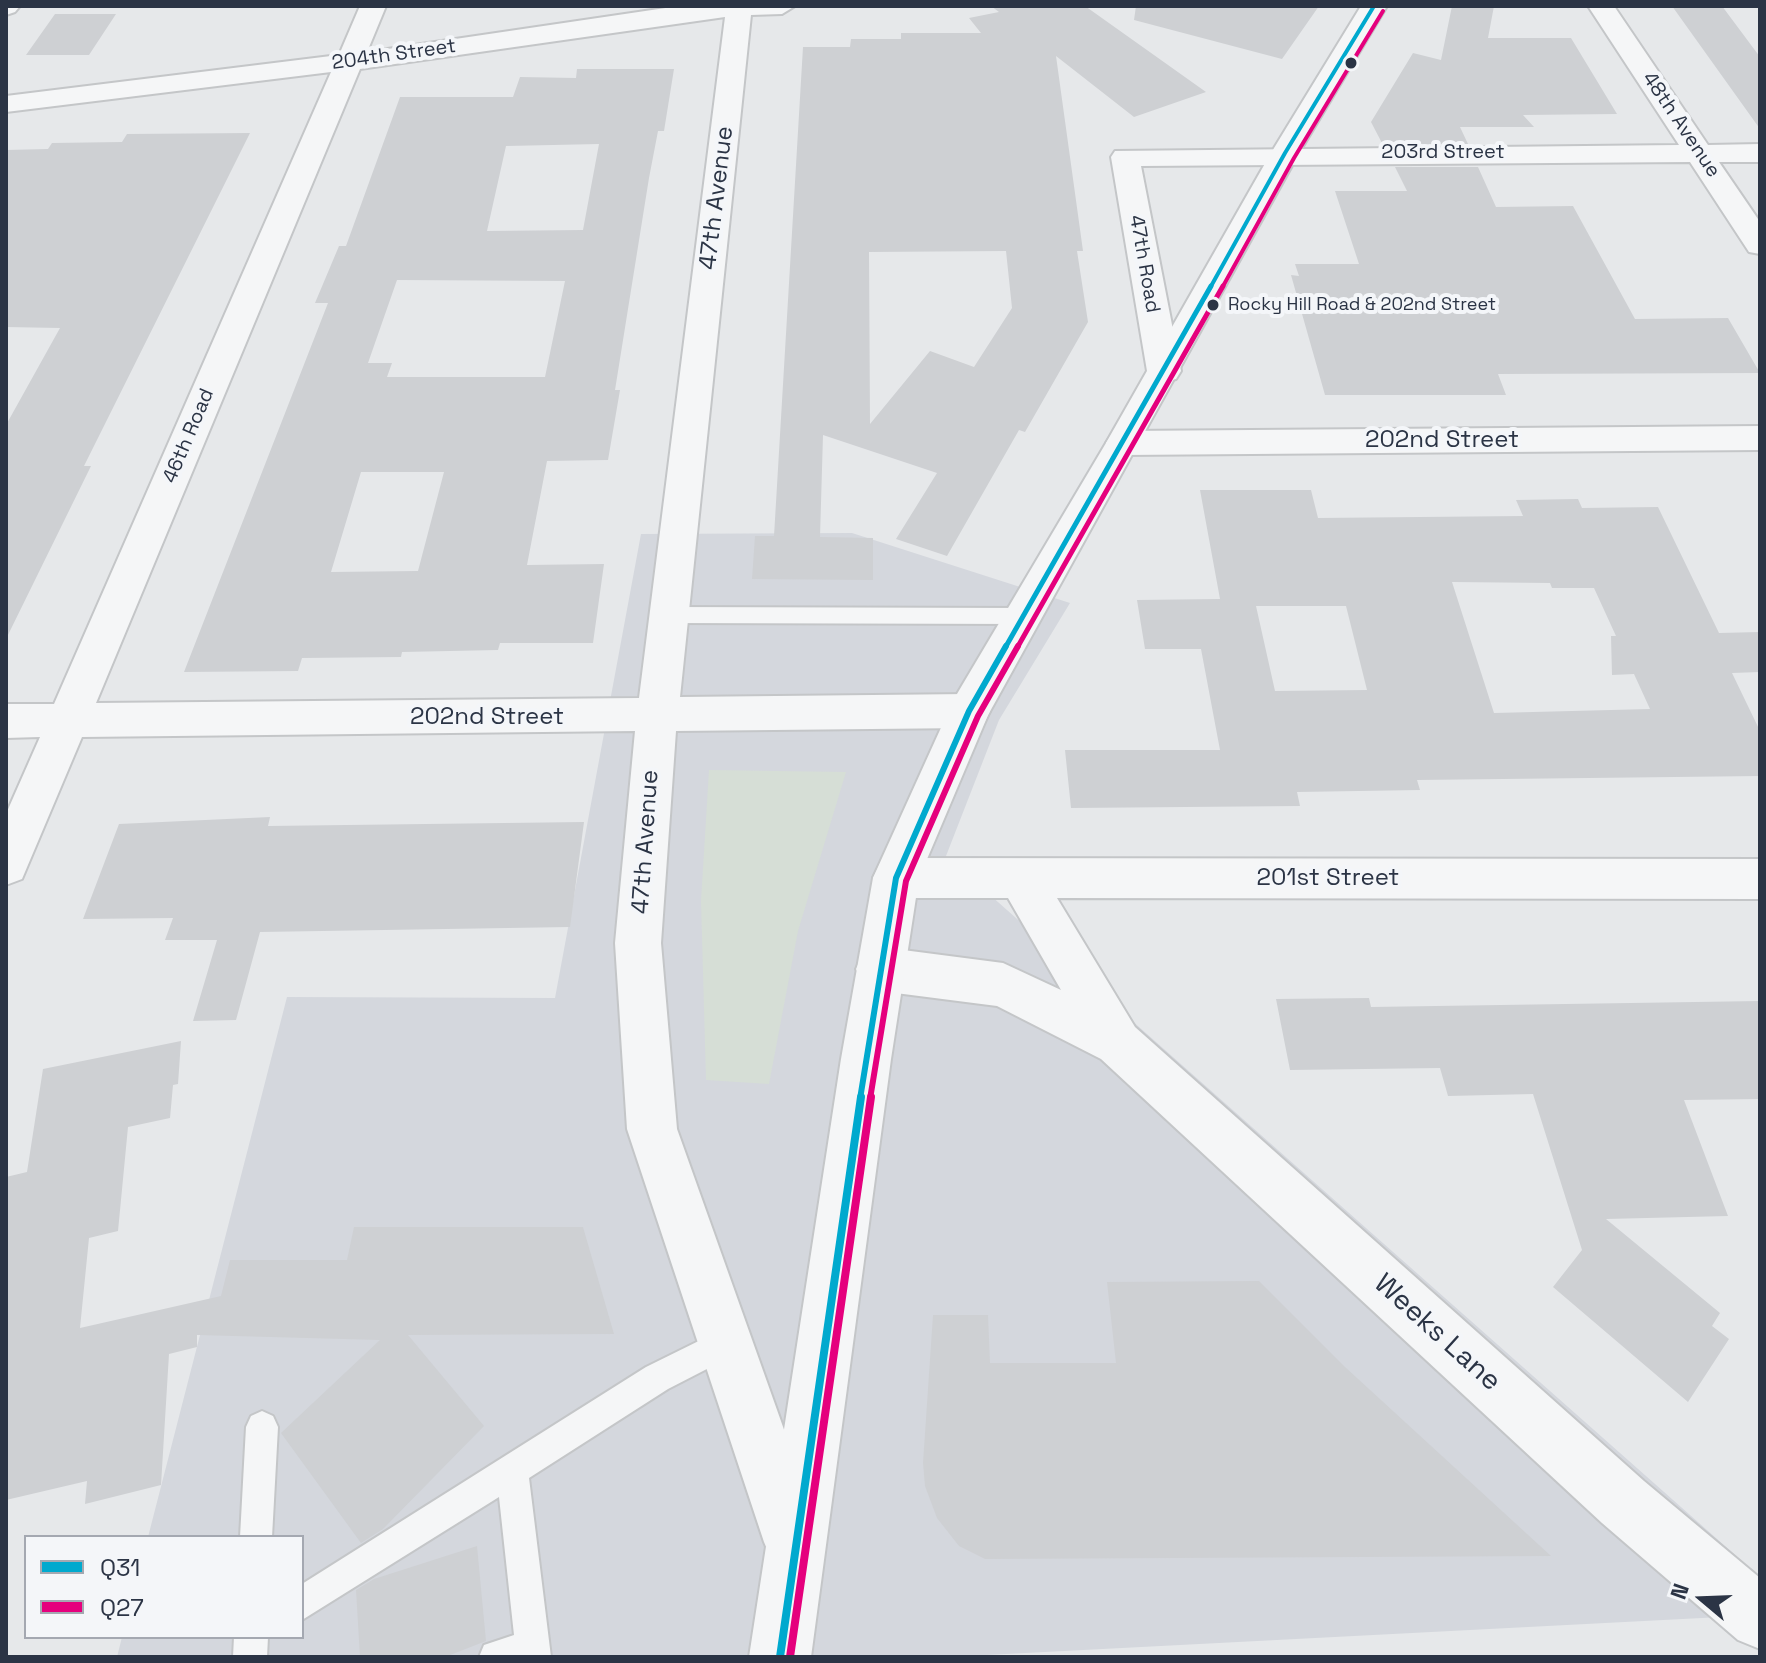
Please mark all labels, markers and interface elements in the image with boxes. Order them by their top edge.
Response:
street label: 204th Street [330,34,458,76]
unlabelled marker [1343,55,1359,71]
street label: 48th Avenue [1637,68,1725,182]
street label: 47th Avenue [694,125,740,271]
street label: 203rd Street [1381,141,1505,165]
street label: 47th Road [1124,213,1164,315]
place label: Rocky Hill Road & 202nd Street [1228,294,1496,316]
marker: Rocky Hill Road & 202nd Street [1205,297,1221,313]
street label: 46th Road [158,385,220,487]
street label: 202nd Street [1365,426,1519,454]
street label: 202nd Street [410,703,564,731]
street label: 47th Avenue [627,769,665,915]
street label: 201st Street [1257,864,1399,892]
street label: Weeks Lane [1367,1267,1507,1399]
legend [24,1535,304,1639]
text: Q31 [100,1552,140,1583]
north arrow [1662,1559,1742,1639]
text: N [1664,1580,1695,1603]
text: Q27 [100,1592,144,1623]

